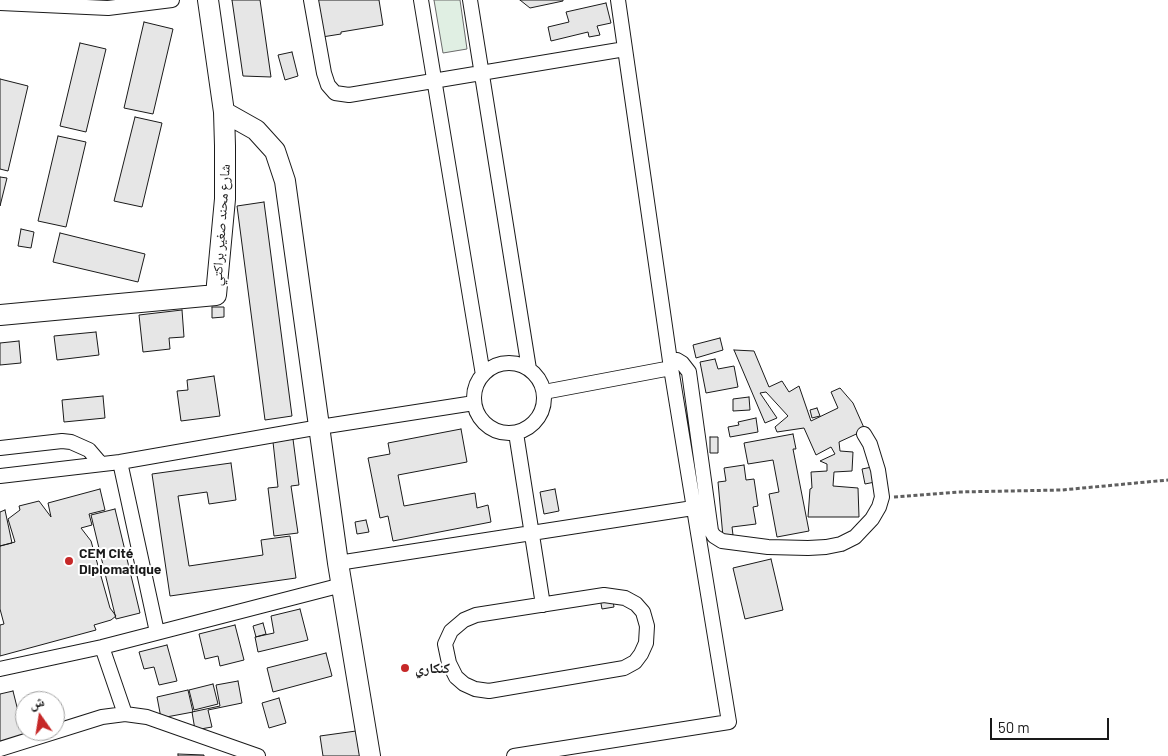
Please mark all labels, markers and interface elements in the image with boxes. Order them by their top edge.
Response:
street label: شارع محند صغير براكتي [208,163,234,287]
place label: CEM Cité Diplomatique [79,545,161,578]
marker: CEM Cité Diplomatique [63,555,75,567]
place label: كنكاري [415,660,450,676]
marker: كنكاري [399,662,411,674]
north arrow [15,691,65,741]
text: ش [28,692,46,712]
scale bar [993,708,1112,740]
text: 50 m [998,718,1030,736]

